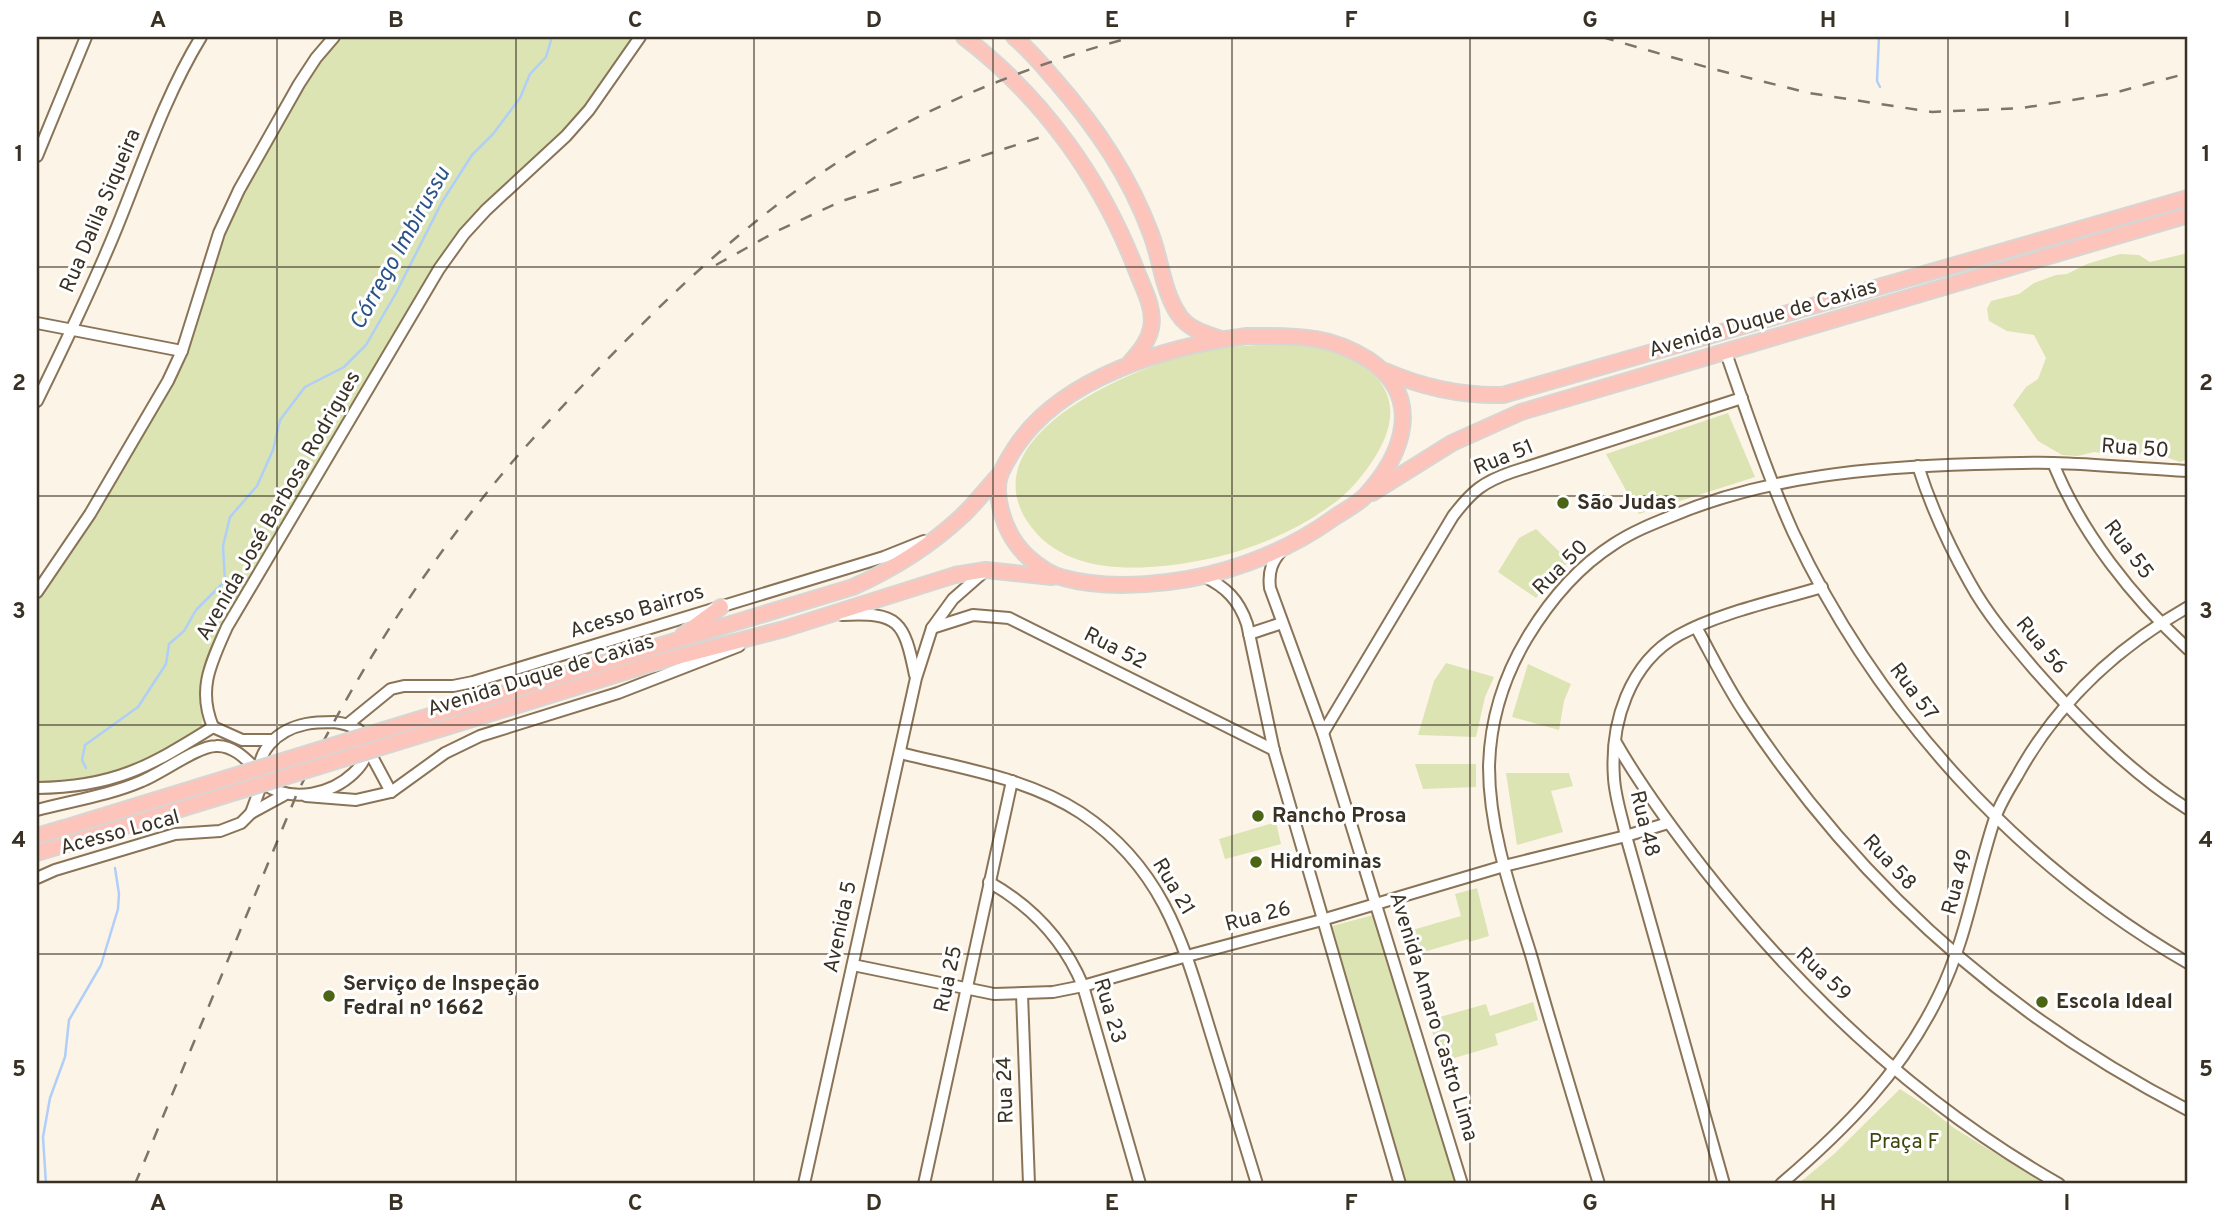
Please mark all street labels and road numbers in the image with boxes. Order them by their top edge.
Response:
street label: Rua Dalila Siqueira [54,125,148,297]
street label: Avenida Duque de Caxias [1646,273,1880,365]
street label: Avenida José Barbosa Rodrigues [191,366,367,646]
street label: Rua 50 [2100,433,2170,465]
street label: Rua 51 [1470,434,1538,482]
street label: Rua 55 [2097,515,2159,585]
street label: Rua 50 [1527,534,1595,602]
street label: Acesso Bairros [566,579,708,645]
street label: Rua 56 [2009,612,2073,680]
street label: Rua 52 [1079,622,1151,676]
street label: Avenida Duque de Caxias [424,629,658,723]
street label: Rua 57 [1883,658,1943,726]
street label: Rua 48 [1623,788,1665,860]
street label: Acesso Local [57,804,183,862]
street label: Rua 58 [1856,829,1922,897]
street label: Rua 49 [1936,846,1980,918]
street label: Rua 21 [1145,853,1201,921]
street label: Avenida 5 [818,879,864,975]
street label: Avenida Amaro Castro Lima [1382,889,1484,1145]
street label: Rua 26 [1222,895,1294,939]
street label: Rua 59 [1790,942,1856,1008]
street label: Rua 25 [929,943,969,1015]
street label: Rua 23 [1086,975,1132,1047]
street label: Rua 24 [991,1056,1021,1124]

